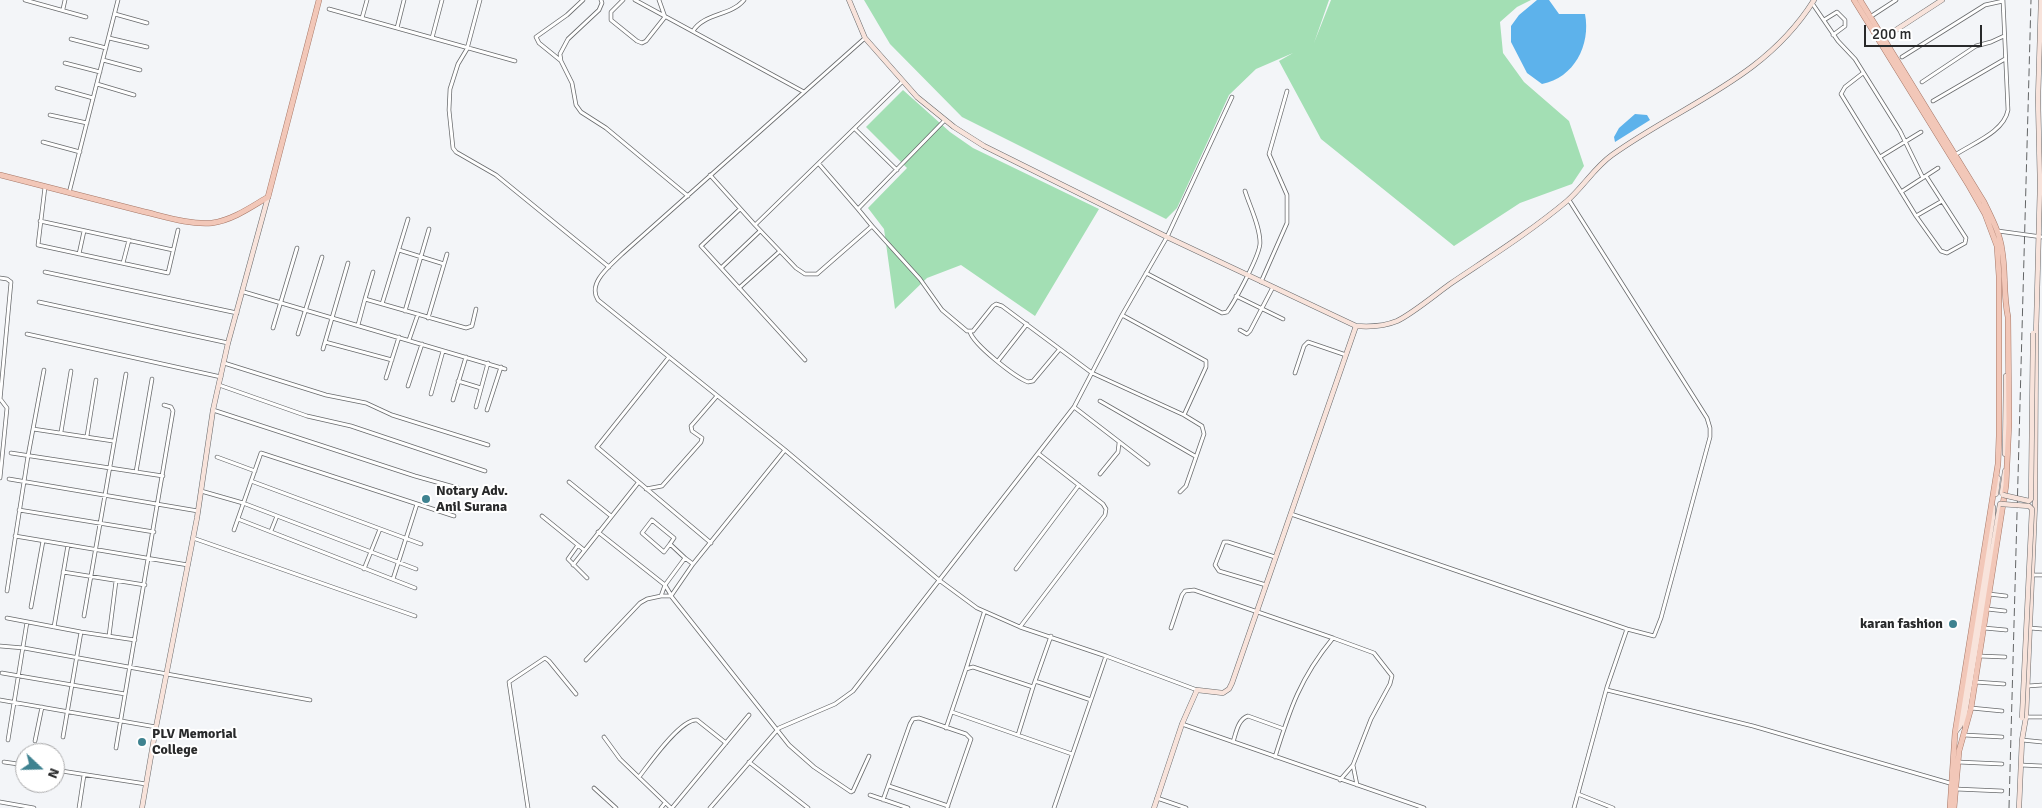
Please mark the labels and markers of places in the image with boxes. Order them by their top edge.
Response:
place label: Notary Adv. Anil Surana [436,483,508,516]
marker: Notary Adv. Anil Surana [420,493,432,505]
place label: karan fashion [1860,616,1943,632]
marker: karan fashion [1947,618,1959,630]
place label: PLV Memorial College [152,726,237,759]
marker: PLV Memorial College [136,736,148,748]

